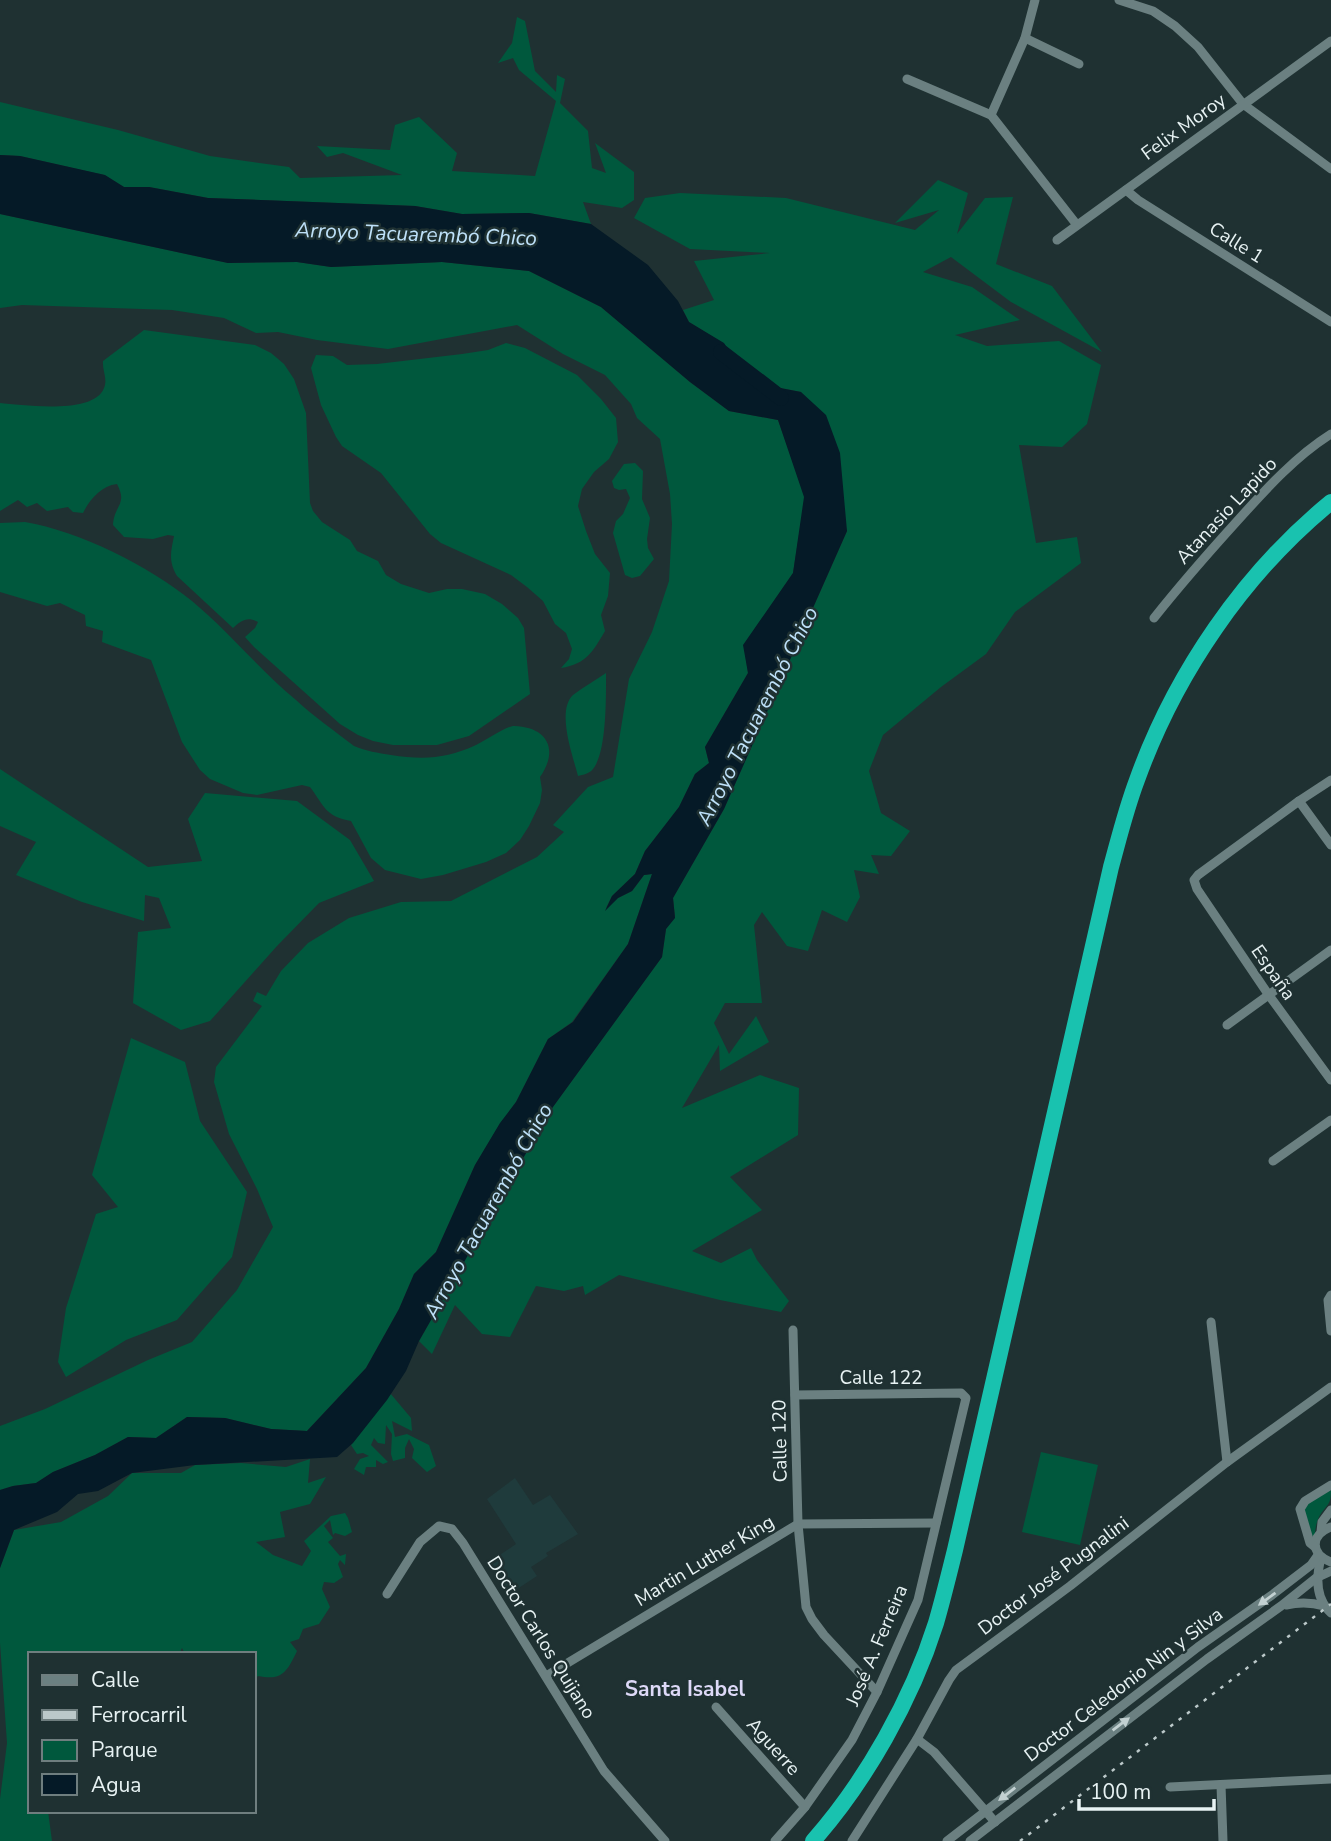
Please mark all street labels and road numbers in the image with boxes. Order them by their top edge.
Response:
street label: Felix Moroy [1136,87,1231,166]
street label: Calle 1 [1204,216,1269,270]
street label: Atanasio Lapido [1170,451,1283,570]
street label: España [1245,940,1302,1005]
street label: Calle 122 [840,1365,922,1391]
street label: Calle 120 [766,1399,794,1483]
street label: Martin Luther King [630,1509,779,1613]
street label: Doctor José Pugnalini [973,1510,1134,1641]
street label: Doctor Carlos Quijano [481,1551,602,1724]
street label: José A. Ferreira [839,1581,914,1711]
street label: Doctor Celedonio Nin y Silva [1019,1601,1228,1768]
street label: Aguerre [740,1712,806,1781]

